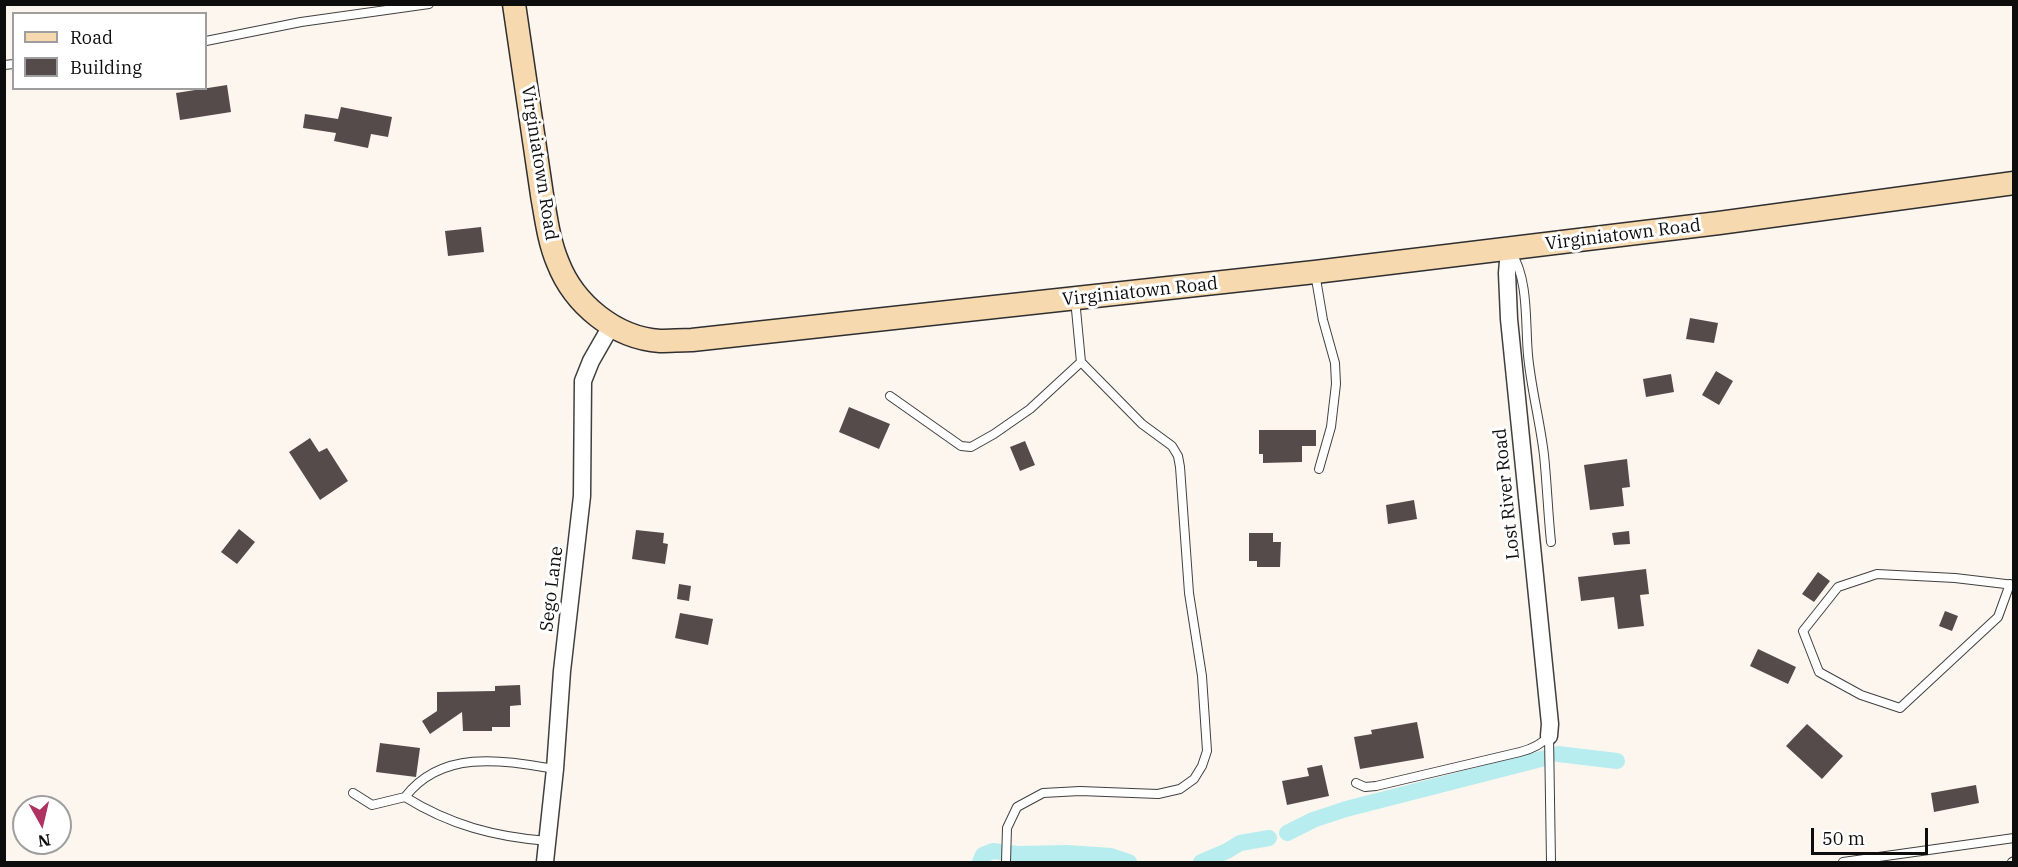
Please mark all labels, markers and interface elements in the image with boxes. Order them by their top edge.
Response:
legend [12,12,207,90]
text: Road [70,26,113,49]
text: Building [70,56,142,79]
street label: Virginiatown Road [516,84,562,242]
street label: Virginiatown Road [1544,215,1702,255]
street label: Virginiatown Road [1061,273,1219,311]
street label: Lost River Road [1489,427,1525,561]
street label: Sego Lane [536,545,568,633]
north arrow [12,795,72,855]
scale bar [1814,816,1931,854]
text: 50 m [1822,827,1865,850]
text: N [37,830,52,852]

